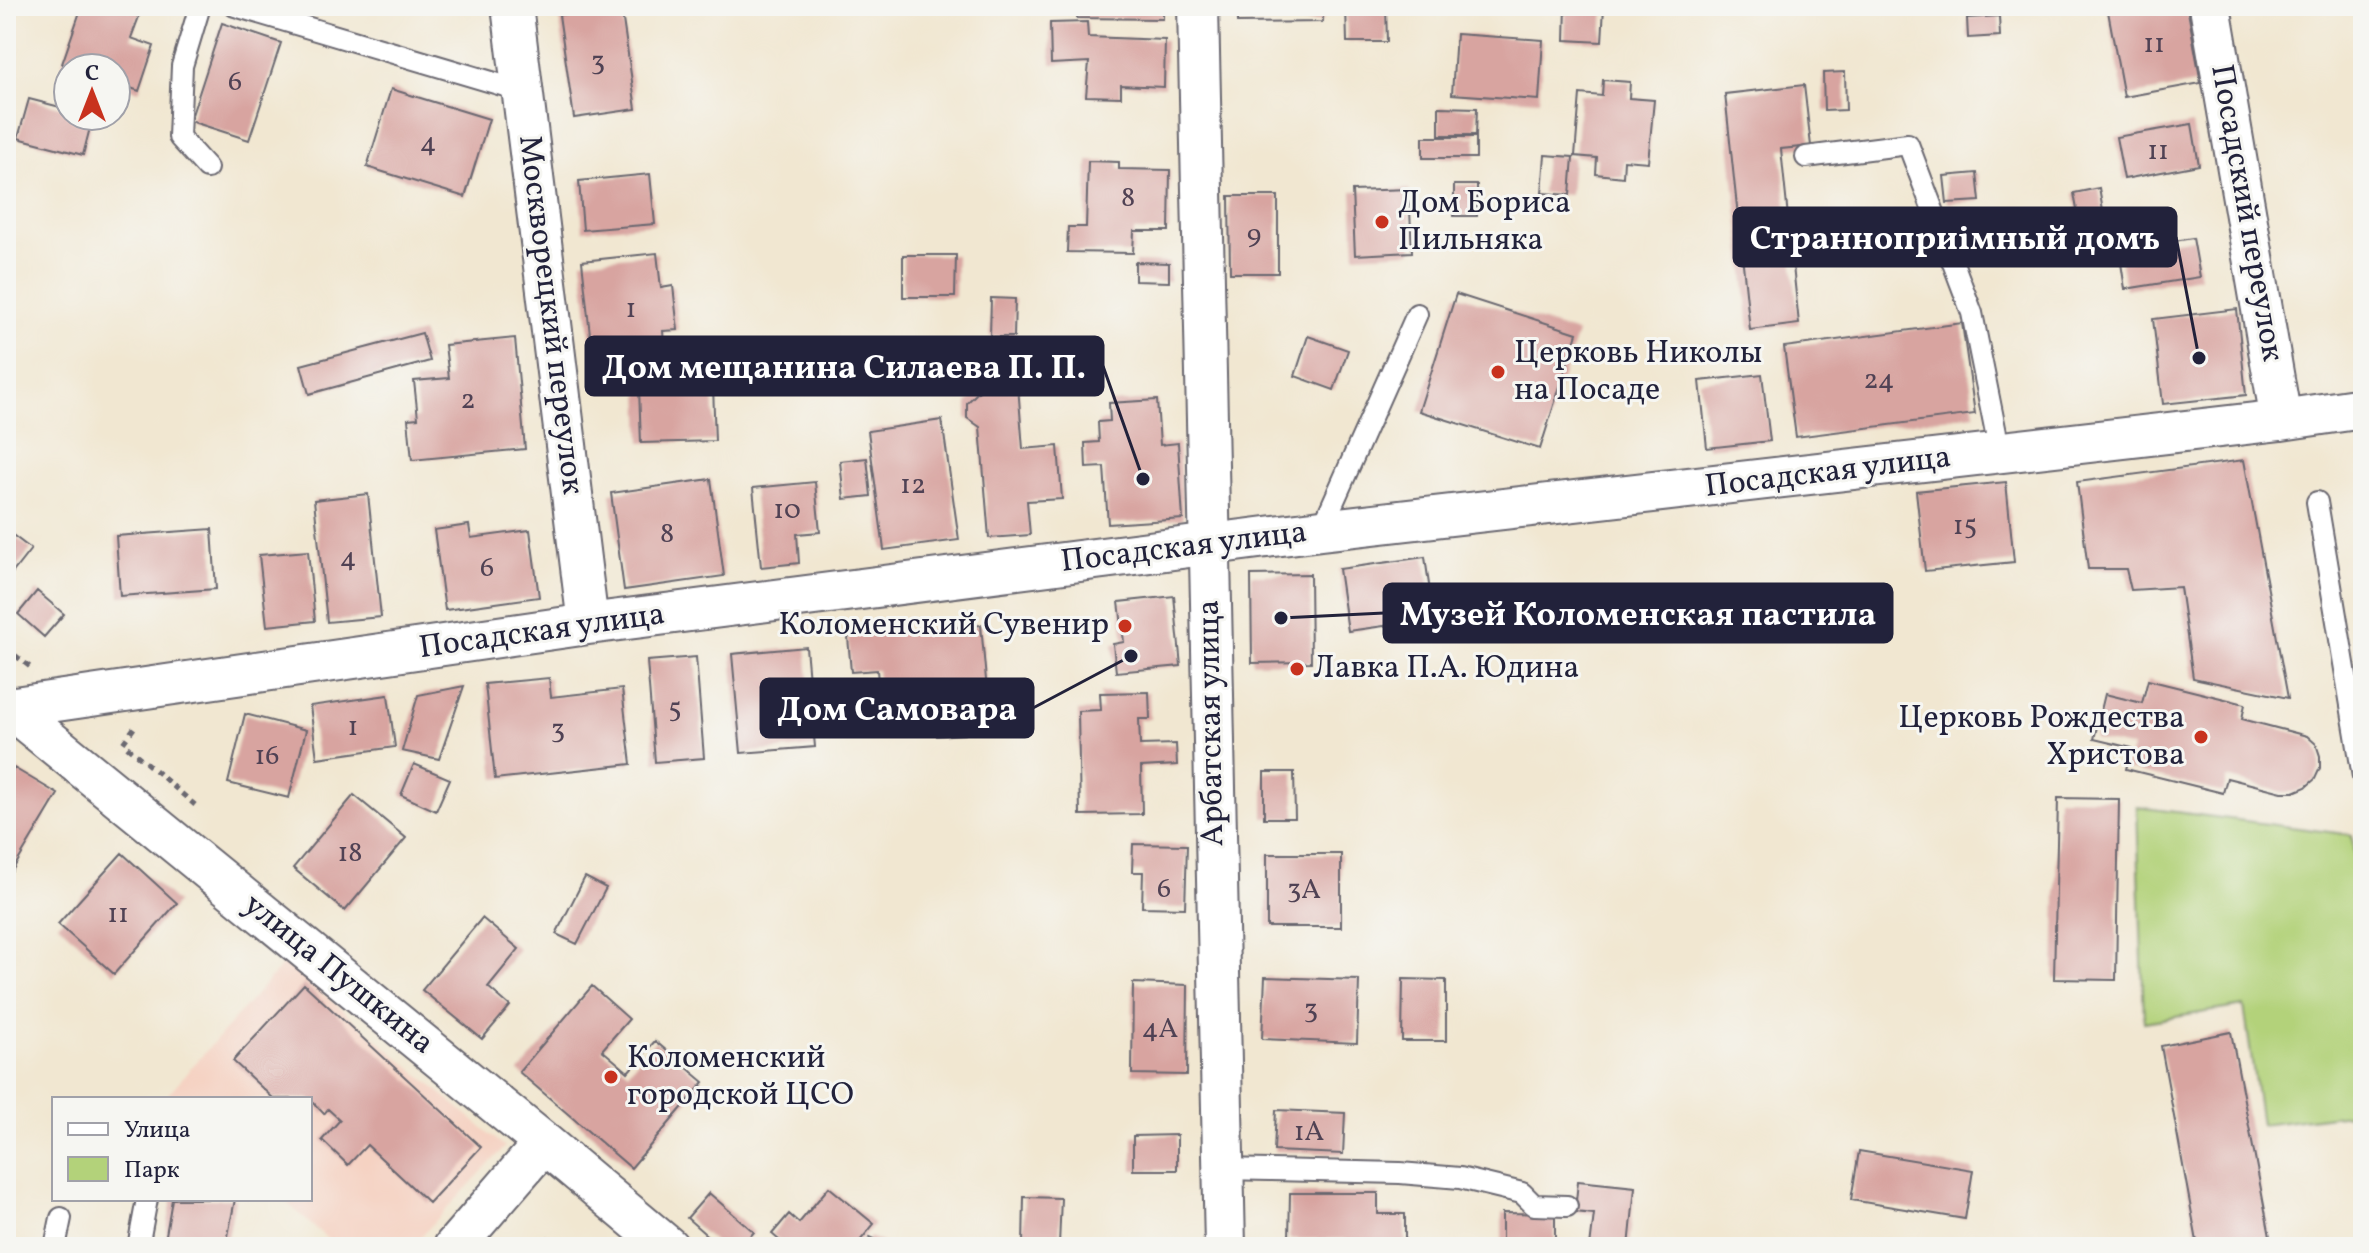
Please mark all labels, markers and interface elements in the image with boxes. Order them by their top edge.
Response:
house number: 11 [2143,25,2165,64]
house number: 3 [591,43,605,82]
north arrow [52,52,132,132]
text: С [85,59,99,90]
street label: Посадский переулок [2198,61,2294,365]
house number: 6 [228,63,242,102]
house number: 4 [420,124,436,163]
house number: 11 [2147,132,2169,171]
street label: Москворецкий переулок [506,133,594,497]
house number: 8 [1121,179,1135,218]
place label: Дом Бориса Пильняка [1398,182,1571,263]
callout: Странноприiмный домъ [1734,208,2176,266]
marker: Дом Бориса Пильняка [1373,213,1391,231]
house number: 9 [1247,216,1261,255]
text: Странноприiмный домъ [1750,217,2160,264]
house number: 1 [626,290,636,329]
place label: Церковь Николы на Посаде [1514,332,1762,413]
callout: Дом мещанина Силаева П. П. [586,337,1103,395]
text: Дом мещанина Силаева П. П. [602,346,1086,393]
house number: 24 [1864,361,1894,400]
marker: Церковь Николы на Посаде [1489,363,1507,381]
house number: 2 [460,381,476,420]
street label: Посадская улица [1702,436,1954,510]
house number: 12 [900,466,926,505]
house number: 10 [773,491,801,530]
house number: 15 [1953,507,1977,546]
street label: Посадская улица [1058,511,1310,585]
house number: 8 [660,515,674,554]
house number: 4 [340,539,356,578]
house number: 6 [480,549,494,588]
callout: Музей Коломенская пастила [1384,584,1892,642]
street label: Посадская улица [416,593,668,671]
text: Музей Коломенская пастила [1400,593,1876,640]
street label: Арбатская улица [1188,599,1236,847]
place label: Коломенский Сувенир [779,604,1109,648]
marker: Коломенский Сувенир [1116,617,1134,635]
place label: Лавка П.А. Юдина [1313,647,1579,691]
marker: Лавка П.А. Юдина [1288,660,1306,678]
callout: Дом Самовара [761,679,1033,737]
text: Дом Самовара [777,688,1017,735]
house number: 5 [668,690,682,729]
place label: Церковь Рождества Христова [1898,697,2185,778]
house number: 1 [348,708,358,747]
house number: 3 [551,711,565,750]
marker: Церковь Рождества Христова [2192,728,2210,746]
house number: 16 [254,737,280,776]
house number: 18 [337,834,363,873]
house number: 6 [1157,870,1171,909]
house number: 3А [1287,871,1321,910]
street label: улица Пушкина [233,884,443,1066]
house number: 11 [107,895,129,934]
house number: 3 [1304,991,1318,1030]
house number: 4А [1142,1010,1178,1049]
place label: Коломенский городской ЦСО [627,1037,854,1118]
marker: Коломенский городской ЦСО [602,1068,620,1086]
legend [52,1097,312,1201]
house number: 1А [1294,1113,1325,1152]
text: Улица [124,1114,191,1148]
text: Парк [124,1154,180,1188]

